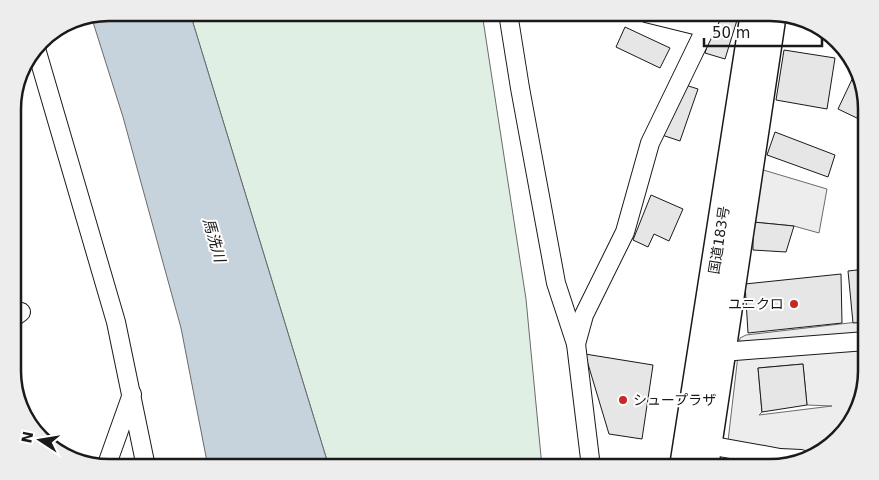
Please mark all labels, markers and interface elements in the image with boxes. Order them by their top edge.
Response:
scale bar [704,15,822,47]
text: 50 m [712,24,750,42]
street label: 国道183号 [706,205,732,275]
water label: 馬洗川 [199,216,229,266]
place label: ユニクロ [728,296,784,312]
marker: ユニクロ [788,298,800,310]
place label: シュープラザ [633,392,716,408]
marker: シュープラザ [617,394,629,406]
north arrow [15,415,65,465]
text: N [18,430,36,445]

